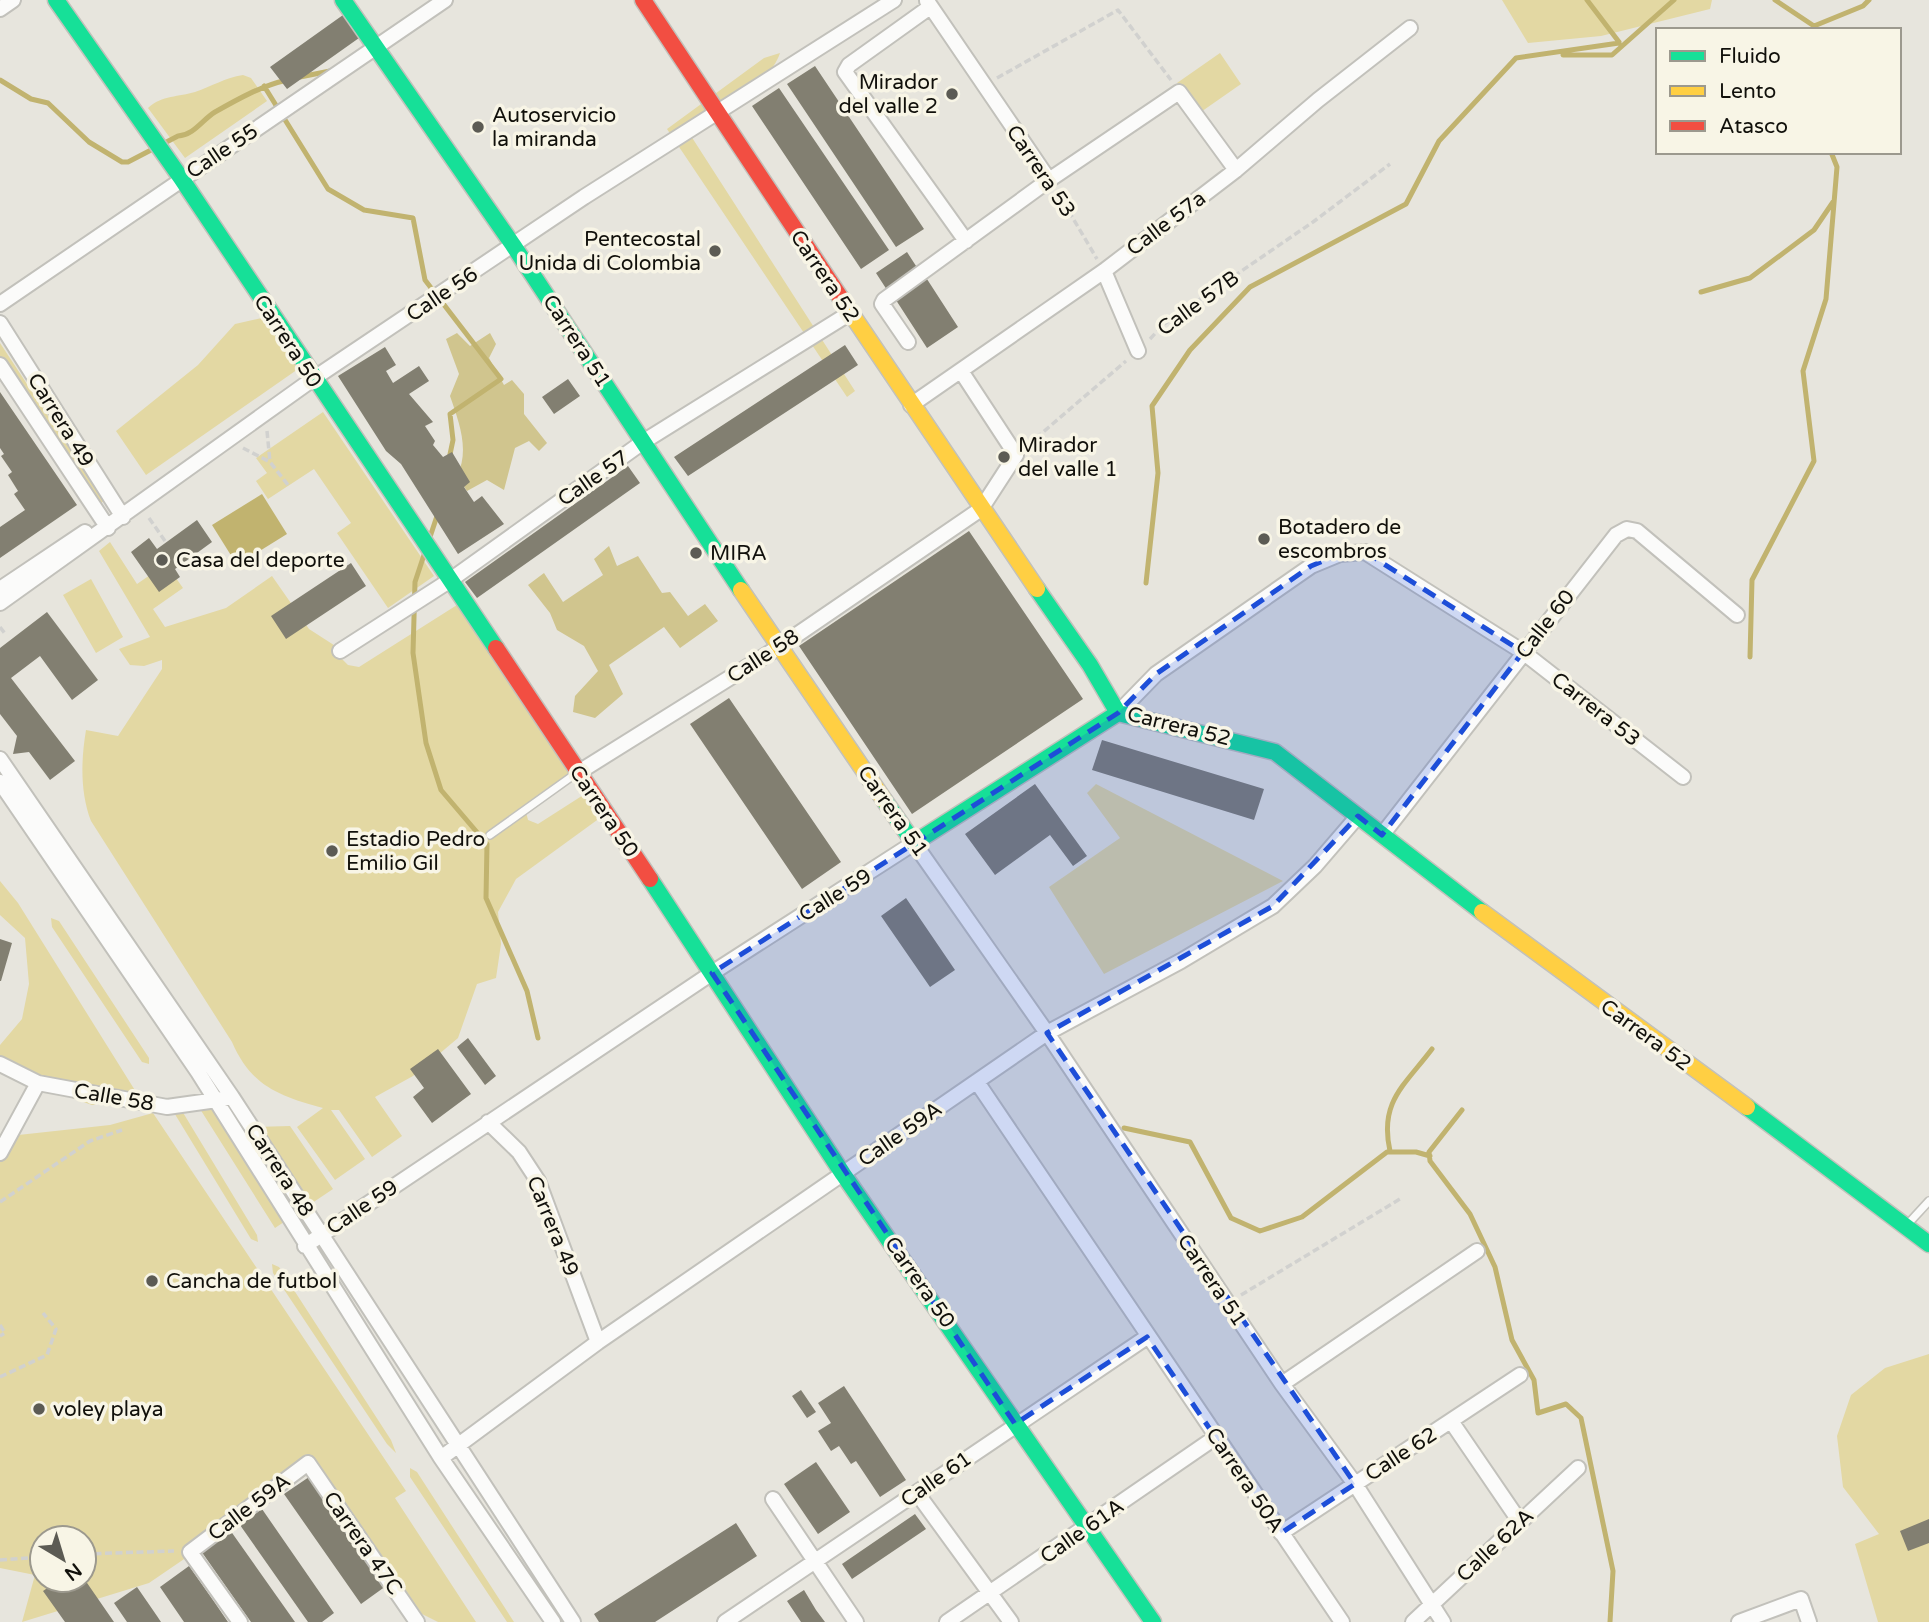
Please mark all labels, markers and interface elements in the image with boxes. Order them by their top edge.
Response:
legend [1656,28,1901,154]
text: Fluido [1719,44,1781,69]
place label: Mirador del valle 2 [838,70,938,119]
text: Lento [1719,79,1776,104]
marker: Mirador del valle 2 [944,86,960,102]
place label: Autoservicio la miranda [492,103,616,152]
text: Atasco [1719,114,1788,139]
street label: Calle 55 [182,119,263,184]
marker: Autoservicio la miranda [470,119,486,135]
street label: Carrera 53 [1001,120,1081,222]
street label: Calle 57a [1122,186,1211,261]
street label: Carrera 52 [785,225,865,327]
place label: Pentecostal Unida di Colombia [518,227,701,276]
marker: Pentecostal Unida di Colombia [707,243,723,259]
street label: Calle 56 [402,262,483,327]
street label: Calle 57B [1152,265,1244,341]
street label: Carrera 50 [248,290,327,392]
street label: Carrera 51 [537,290,616,392]
street label: Carrera 49 [22,369,99,472]
place label: Mirador del valle 1 [1018,433,1118,482]
street label: Calle 57 [553,445,633,512]
marker: Mirador del valle 1 [996,449,1012,465]
place label: Botadero de escombros [1278,515,1401,564]
marker: Botadero de escombros [1256,531,1272,547]
place label: MIRA [710,541,767,566]
marker: MIRA [688,545,704,561]
place label: Casa del deporte [176,548,345,573]
marker: Casa del deporte [154,552,170,568]
street label: Calle 60 [1511,585,1580,664]
street label: Calle 58 [723,624,804,689]
street label: Carrera 53 [1546,667,1645,752]
street label: Carrera 52 [1125,702,1233,751]
street label: Carrera 50 [564,760,644,862]
street label: Carrera 51 [852,761,933,862]
place label: Estadio Pedro Emilio Gil [346,827,485,876]
marker: Estadio Pedro Emilio Gil [324,843,340,859]
street label: Calle 59 [794,863,876,927]
street label: Carrera 52 [1596,994,1696,1077]
street label: Calle 58 [72,1078,156,1117]
street label: Calle 59A [854,1097,947,1172]
street label: Carrera 48 [240,1119,319,1221]
street label: Carrera 49 [521,1172,584,1280]
street label: Calle 59 [322,1175,403,1240]
street label: Carrera 51 [1172,1229,1252,1331]
street label: Carrera 50 [879,1232,960,1333]
place label: Cancha de futbol [166,1269,337,1294]
marker: Cancha de futbol [144,1273,160,1289]
place label: voley playa [53,1397,164,1422]
marker: voley playa [31,1401,47,1417]
street label: Calle 62 [1361,1422,1442,1487]
street label: Carrera 50A [1200,1423,1289,1538]
street label: Calle 61 [896,1446,976,1513]
street label: Calle 59A [203,1468,295,1546]
street label: Carrera 47C [318,1487,407,1600]
street label: Calle 61A [1036,1494,1129,1569]
street label: Calle 62A [1452,1503,1539,1587]
north arrow [28,1524,98,1594]
text: N [60,1558,86,1585]

